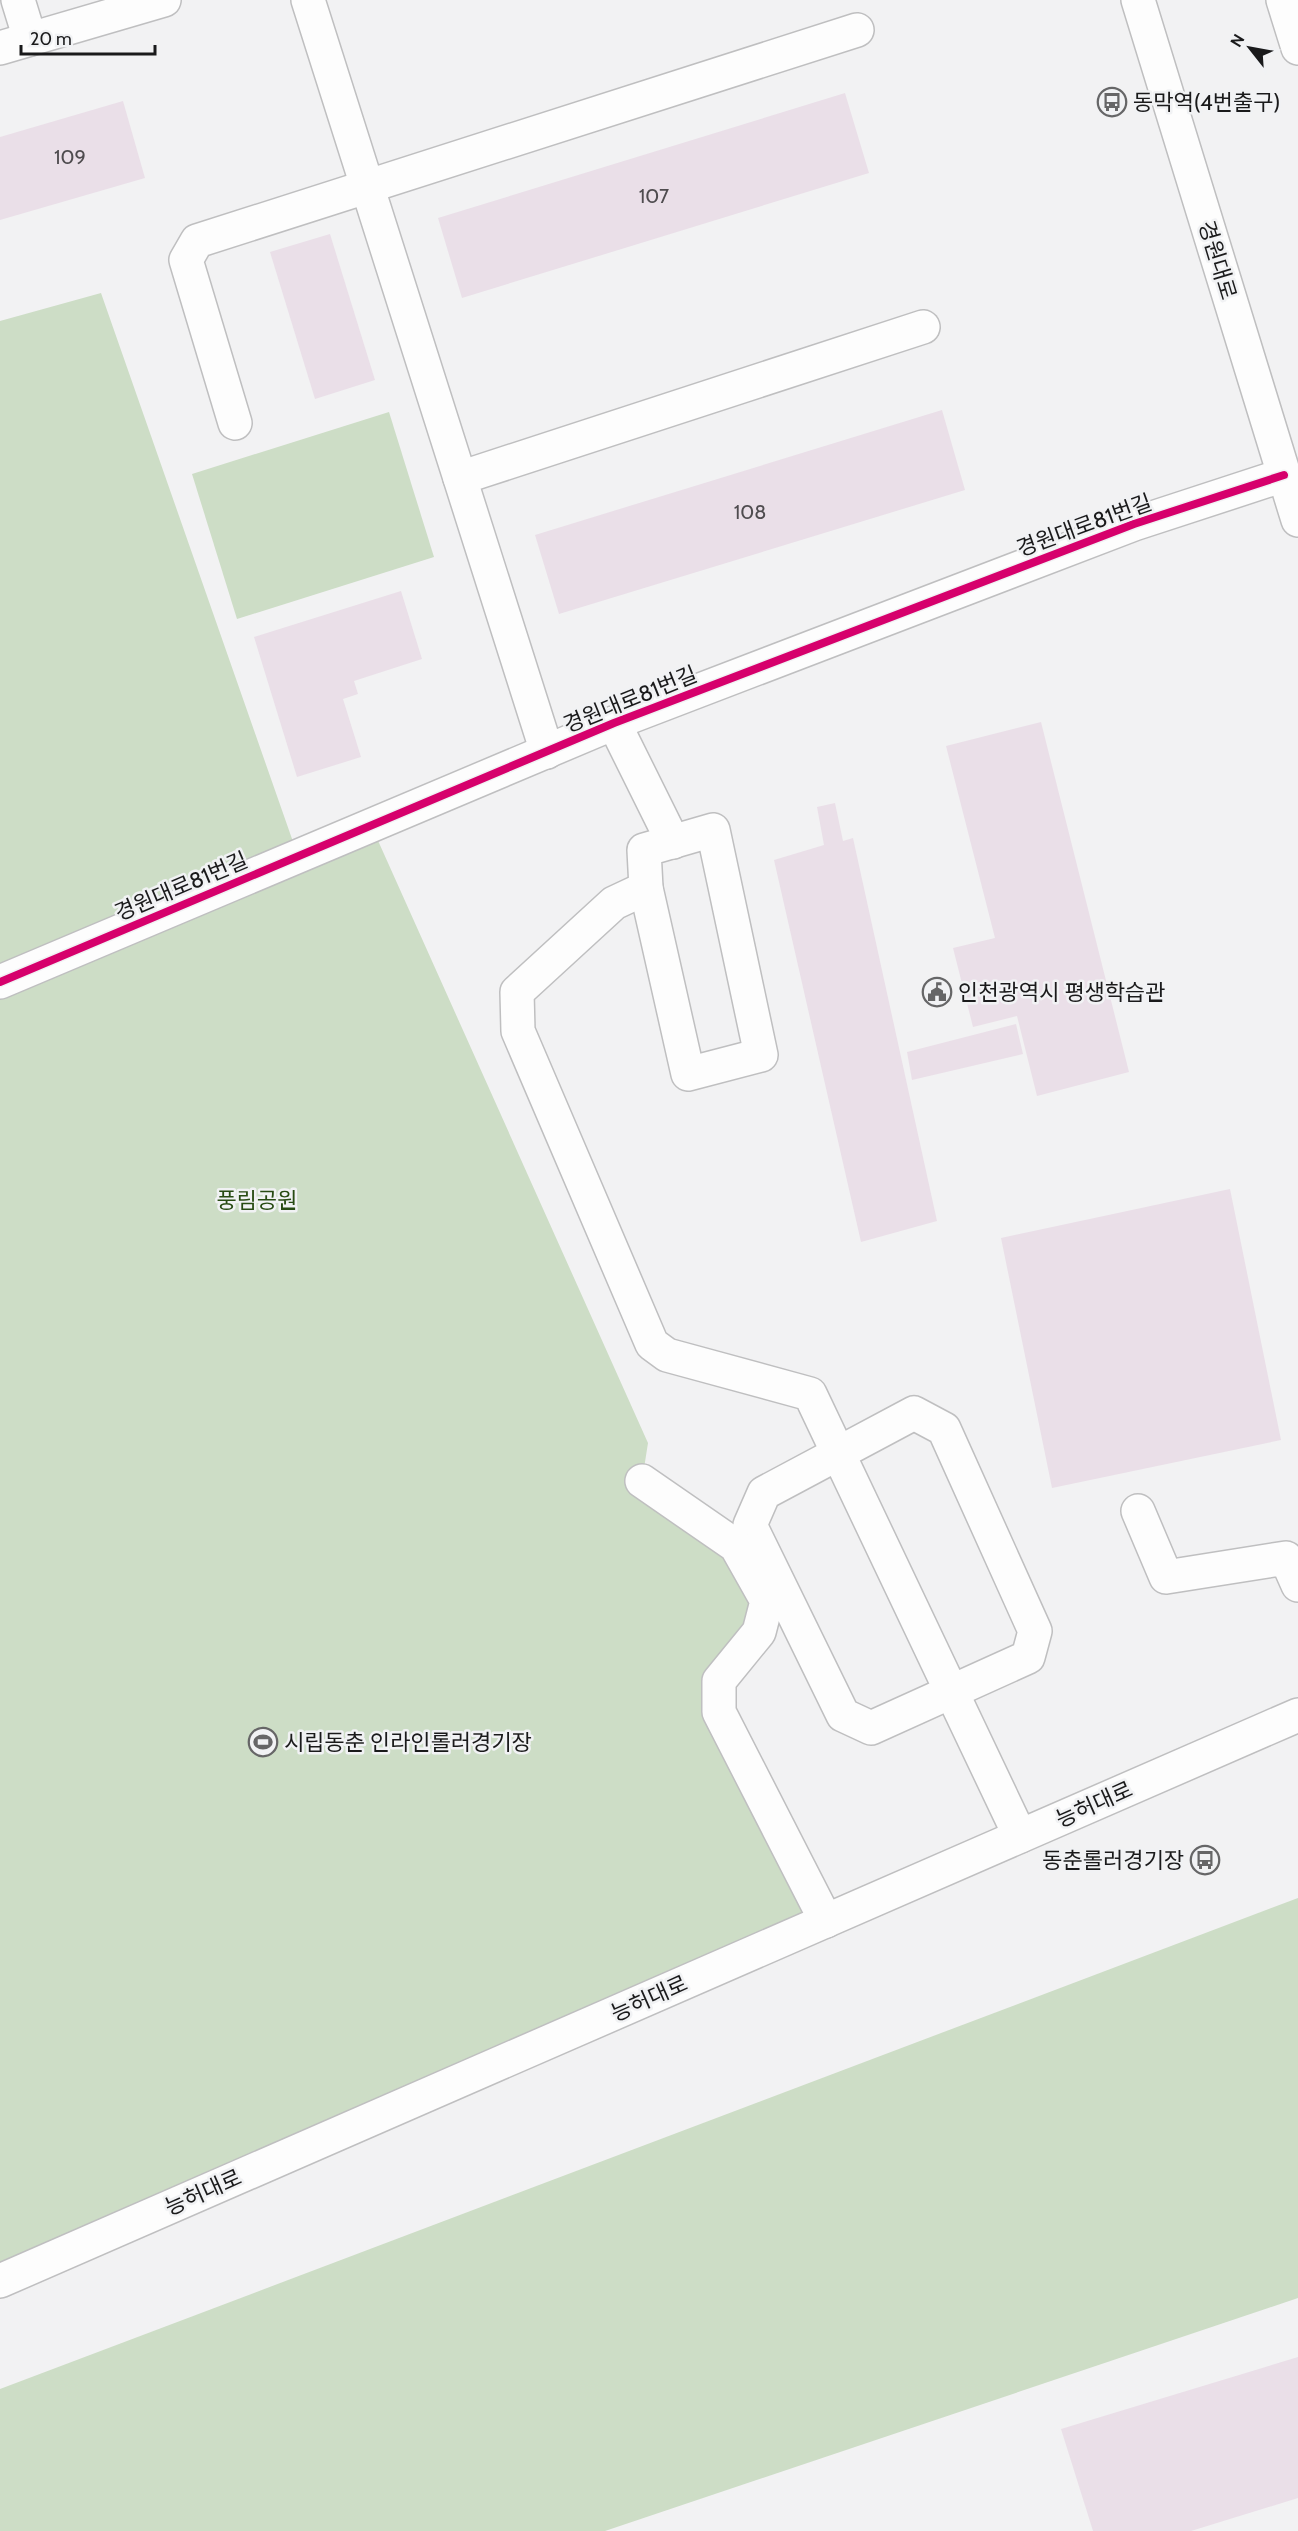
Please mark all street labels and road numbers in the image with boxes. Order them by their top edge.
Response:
street label: 경원대로 [1193,217,1242,303]
street label: 경원대로81번길 [1013,489,1155,562]
street label: 경원대로81번길 [559,660,701,739]
street label: 경원대로81번길 [111,846,252,927]
street label: 능허대로 [1052,1776,1137,1833]
street label: 능허대로 [607,1970,692,2027]
street label: 능허대로 [161,2164,246,2221]

